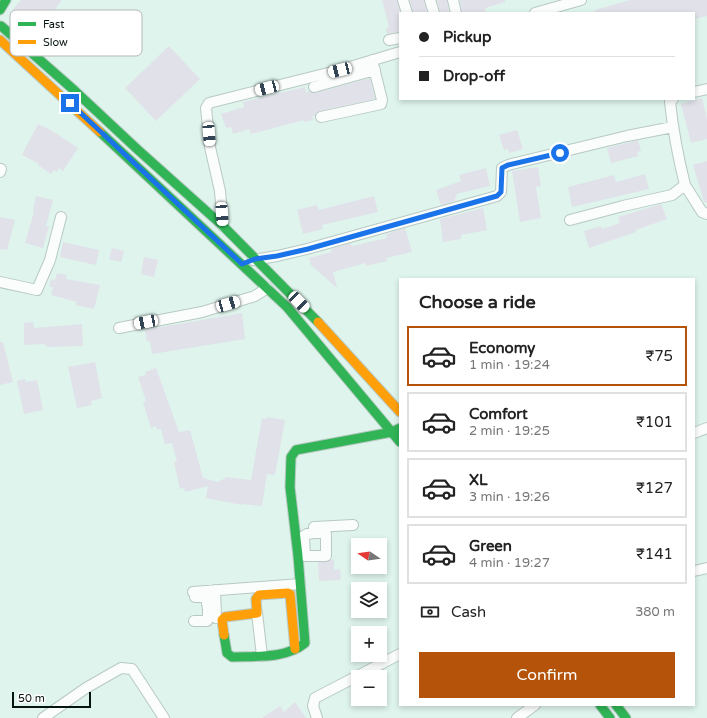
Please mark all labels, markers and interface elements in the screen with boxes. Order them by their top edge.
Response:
legend [10,10,142,56]
text: Fast [43,18,64,31]
text: Pickup [443,28,491,46]
text: Slow [43,36,68,49]
car [327,61,353,79]
text: Drop-off [443,67,505,85]
car [254,79,280,97]
route end [61,94,79,112]
car [202,122,216,146]
route start [551,144,569,162]
car [215,202,229,226]
car [286,289,312,315]
text: Choose a ride [419,291,536,313]
car [215,295,241,313]
car [133,314,159,330]
icon: car [421,338,457,374]
text: Economy [469,339,535,357]
text: ₹75 [645,347,673,365]
text: 1 min · 19:24 [469,357,550,373]
icon: car [421,404,457,440]
text: Comfort [469,405,528,423]
text: ₹101 [636,413,673,431]
text: 2 min · 19:25 [469,423,550,439]
icon: car [421,470,457,506]
text: XL [469,471,488,489]
text: ₹127 [636,479,673,497]
text: 3 min · 19:26 [469,489,550,505]
icon: car [421,536,457,572]
text: Green [469,537,512,555]
north arrow [351,538,387,574]
map controls [351,538,387,706]
text: ₹141 [636,545,673,563]
text: 4 min · 19:27 [469,555,550,571]
button: layers [351,582,387,618]
icon: cash [419,601,441,623]
text: Cash [451,603,486,621]
text: 380 m [635,604,675,620]
button: + [351,626,387,662]
button: Confirm [419,652,675,698]
button: − [351,670,387,706]
scale bar [12,690,91,709]
text: 50 m [18,692,45,705]

